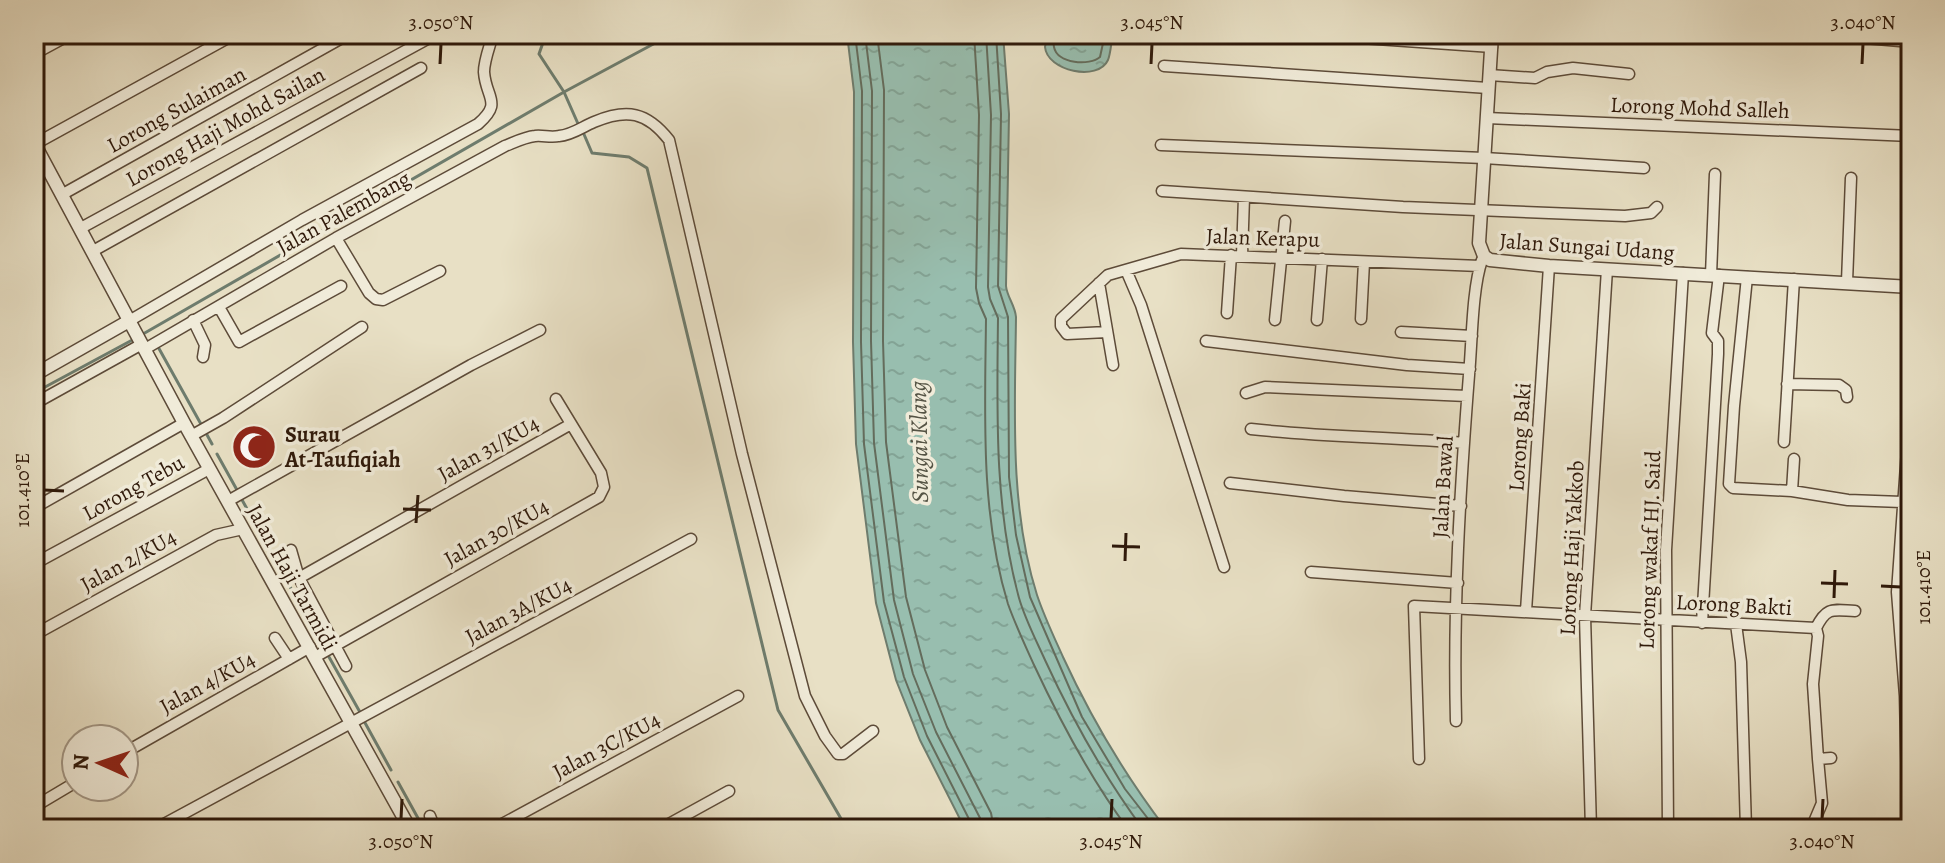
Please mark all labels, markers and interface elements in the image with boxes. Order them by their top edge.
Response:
text: 3.050°N [409,9,473,36]
text: 3.045°N [1120,9,1184,36]
text: 3.040°N [1830,9,1896,36]
street label: Lorong Sulaiman [102,59,251,160]
street label: Lorong Haji Mohd Sailan [120,60,331,194]
street label: Lorong Mohd Salleh [1610,90,1790,126]
street label: Jalan Palembang [271,164,416,262]
street label: Jalan Kerapu [1206,221,1320,255]
street label: Jalan Sungai Udang [1498,226,1675,268]
water label: Sungai Klang [902,380,936,503]
street label: Lorong Baki [1501,382,1539,493]
street label: Jalan 31/KU4 [432,409,545,489]
place label: Surau At-Taufiqiah [284,420,401,475]
mosque icon: Surau At-Taufiqiah [230,423,278,471]
street label: Jalan Bawal [1425,435,1461,539]
street label: Lorong Tebu [77,447,190,528]
street label: Lorong wakaf HJ. Said [1632,450,1668,650]
text: 101.410°E [9,453,36,527]
street label: Lorong Haji Yakkob [1552,460,1592,636]
street label: Jalan 30/KU4 [439,492,554,574]
street label: Jalan Haji Tarmidi [239,499,345,656]
street label: Jalan 2/KU4 [75,522,182,600]
text: 101.410°E [1910,550,1937,624]
street label: Jalan 3A/KU4 [460,570,577,652]
street label: Lorong Bakti [1675,587,1793,623]
street label: Jalan 4/KU4 [154,644,261,721]
street label: Jalan 3C/KU4 [547,705,666,787]
north arrow [60,723,140,803]
text: N [66,753,96,771]
text: 3.050°N [369,828,433,855]
text: 3.045°N [1079,828,1143,855]
text: 3.040°N [1789,828,1855,855]

